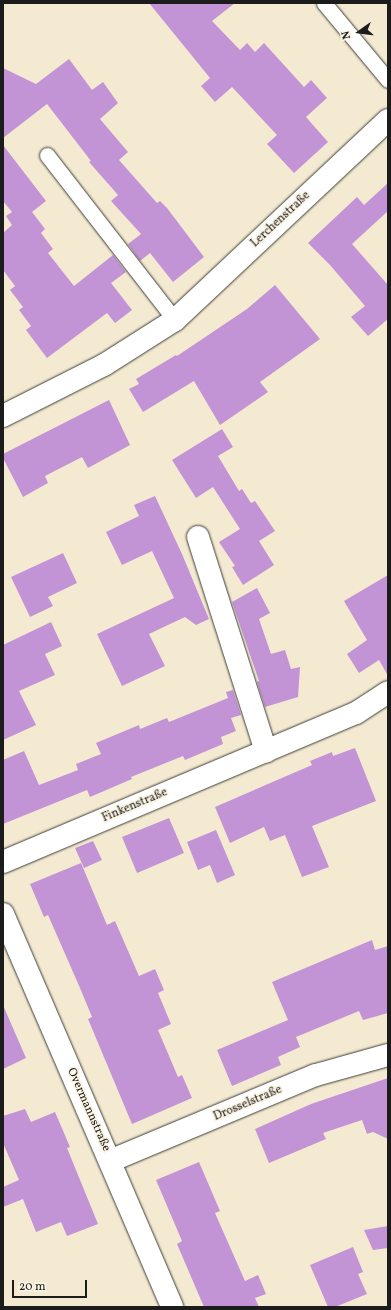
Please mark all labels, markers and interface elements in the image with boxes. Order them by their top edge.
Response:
north arrow [339,12,379,52]
text: N [339,29,355,41]
street label: Lerchenstraße [248,189,314,251]
street label: Finkenstraße [100,786,170,826]
street label: Overmannstraße [63,1066,113,1154]
street label: Drosselstraße [212,1083,284,1125]
scale bar [14,1272,89,1298]
text: 20 m [19,1279,46,1295]

